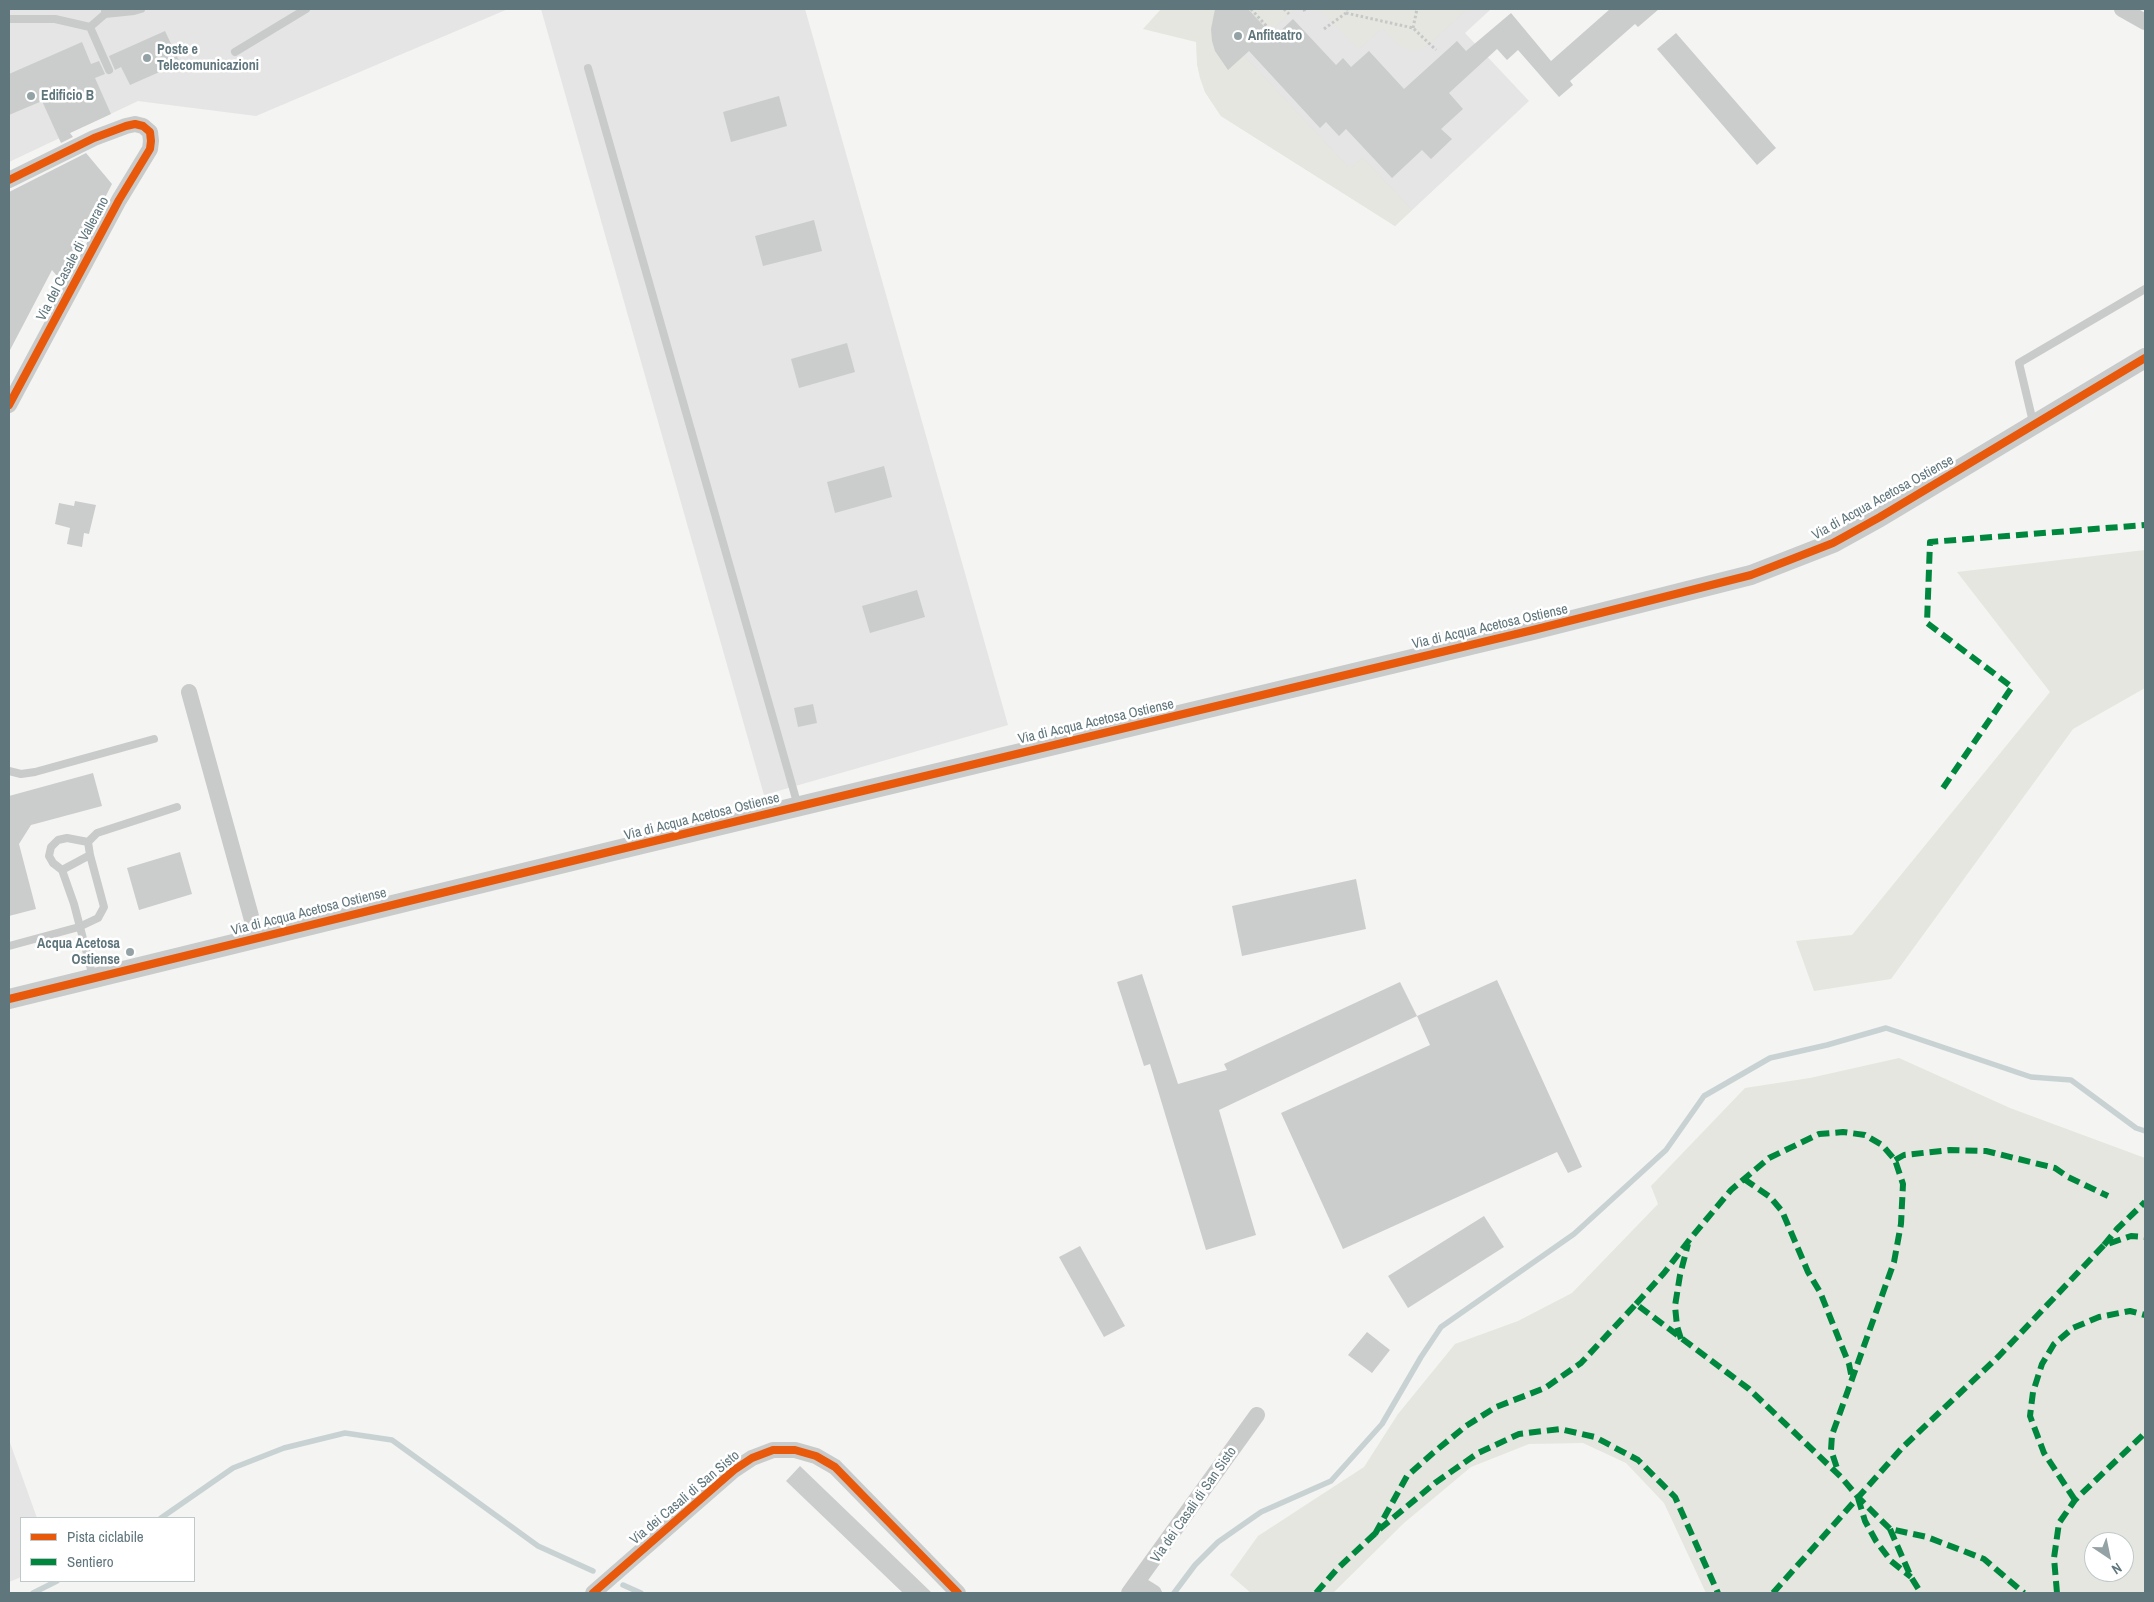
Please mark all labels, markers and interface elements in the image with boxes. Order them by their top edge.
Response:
place label: Anfiteatro [1248,28,1302,44]
marker: Anfiteatro [1232,30,1244,42]
place label: Poste e Telecomunicazioni [157,42,259,74]
marker: Poste e Telecomunicazioni [141,52,153,64]
place label: Edificio B [41,88,94,104]
marker: Edificio B [25,90,37,102]
street label: Via del Casale di Vallerano [33,194,113,324]
street label: Via di Acqua Acetosa Ostiense [1809,452,1957,544]
street label: Via di Acqua Acetosa Ostiense [1410,601,1570,653]
street label: Via di Acqua Acetosa Ostiense [1016,696,1176,748]
street label: Via di Acqua Acetosa Ostiense [623,790,781,844]
street label: Via di Acqua Acetosa Ostiense [230,885,388,939]
place label: Acqua Acetosa Ostiense [37,936,120,969]
marker: Acqua Acetosa Ostiense [124,946,136,958]
street label: Via dei Casali di San Sisto [1148,1444,1240,1566]
street label: Via dei Casali di San Sisto [627,1447,743,1549]
legend [20,1517,195,1582]
text: Pista ciclabile [67,1526,144,1547]
north arrow [2084,1532,2134,1582]
text: Sentiero [67,1551,114,1572]
text: N [2108,1559,2125,1578]

